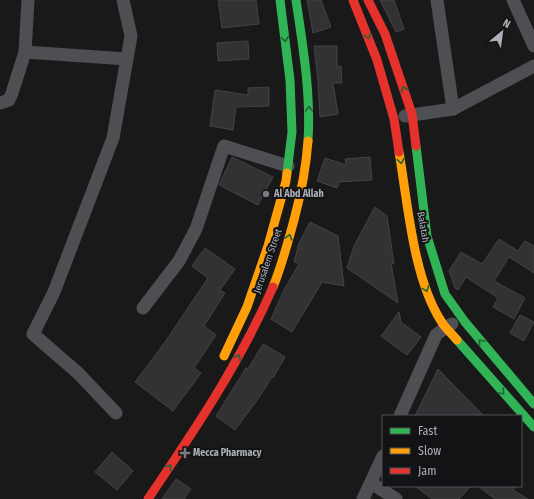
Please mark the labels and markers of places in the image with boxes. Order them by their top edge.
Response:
place label: Al Abd Allah [273,188,324,200]
marker: Al Abd Allah [261,189,271,199]
place label: Mecca Pharmacy [193,447,262,459]
marker: Mecca Pharmacy [180,448,190,458]

